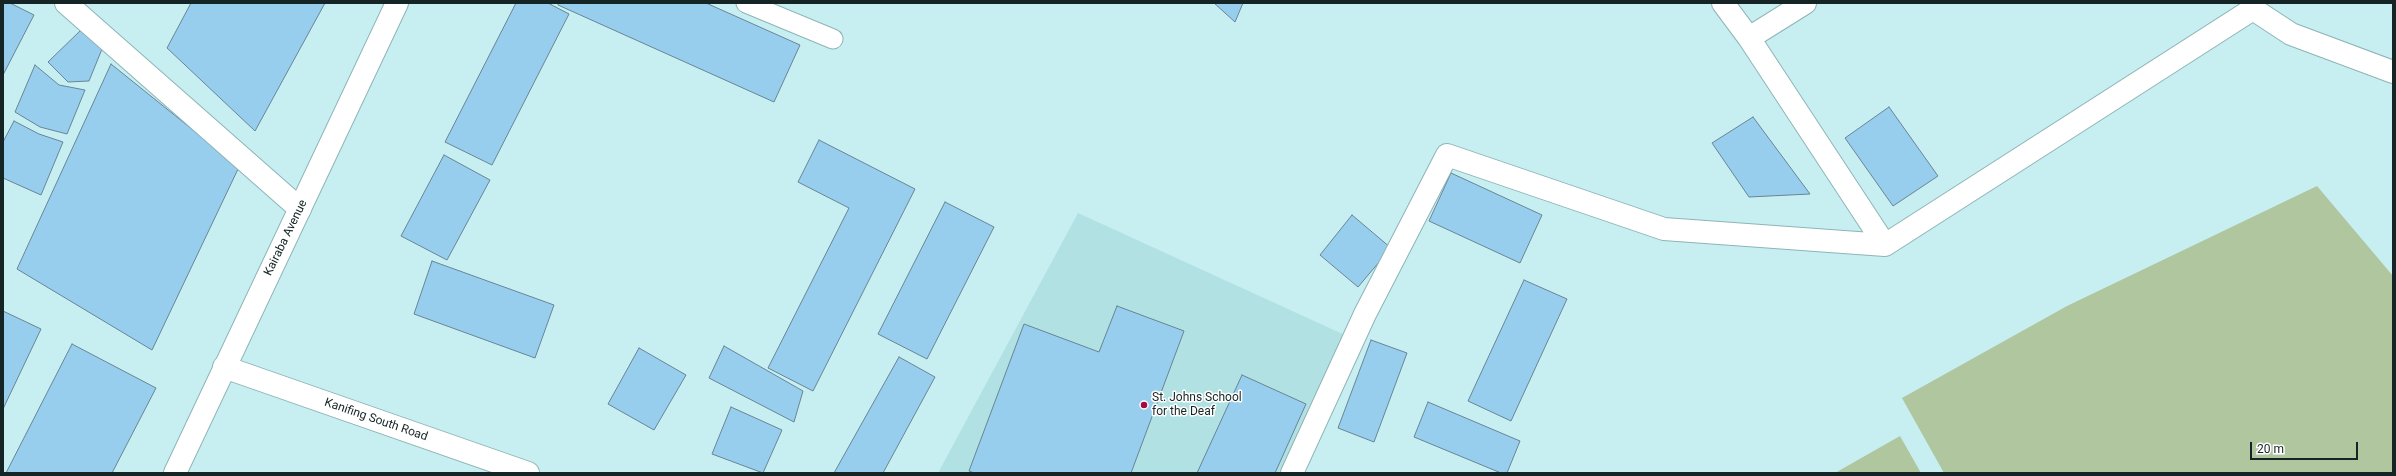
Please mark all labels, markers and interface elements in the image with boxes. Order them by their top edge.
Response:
street label: Kairaba Avenue [261,198,311,278]
place label: St. Johns School for the Deaf [1152,391,1242,419]
street label: Kanifing South Road [322,396,430,444]
marker: St. Johns School for the Deaf [1139,400,1149,410]
scale bar [2252,434,2360,460]
text: 20 m [2257,442,2284,456]

